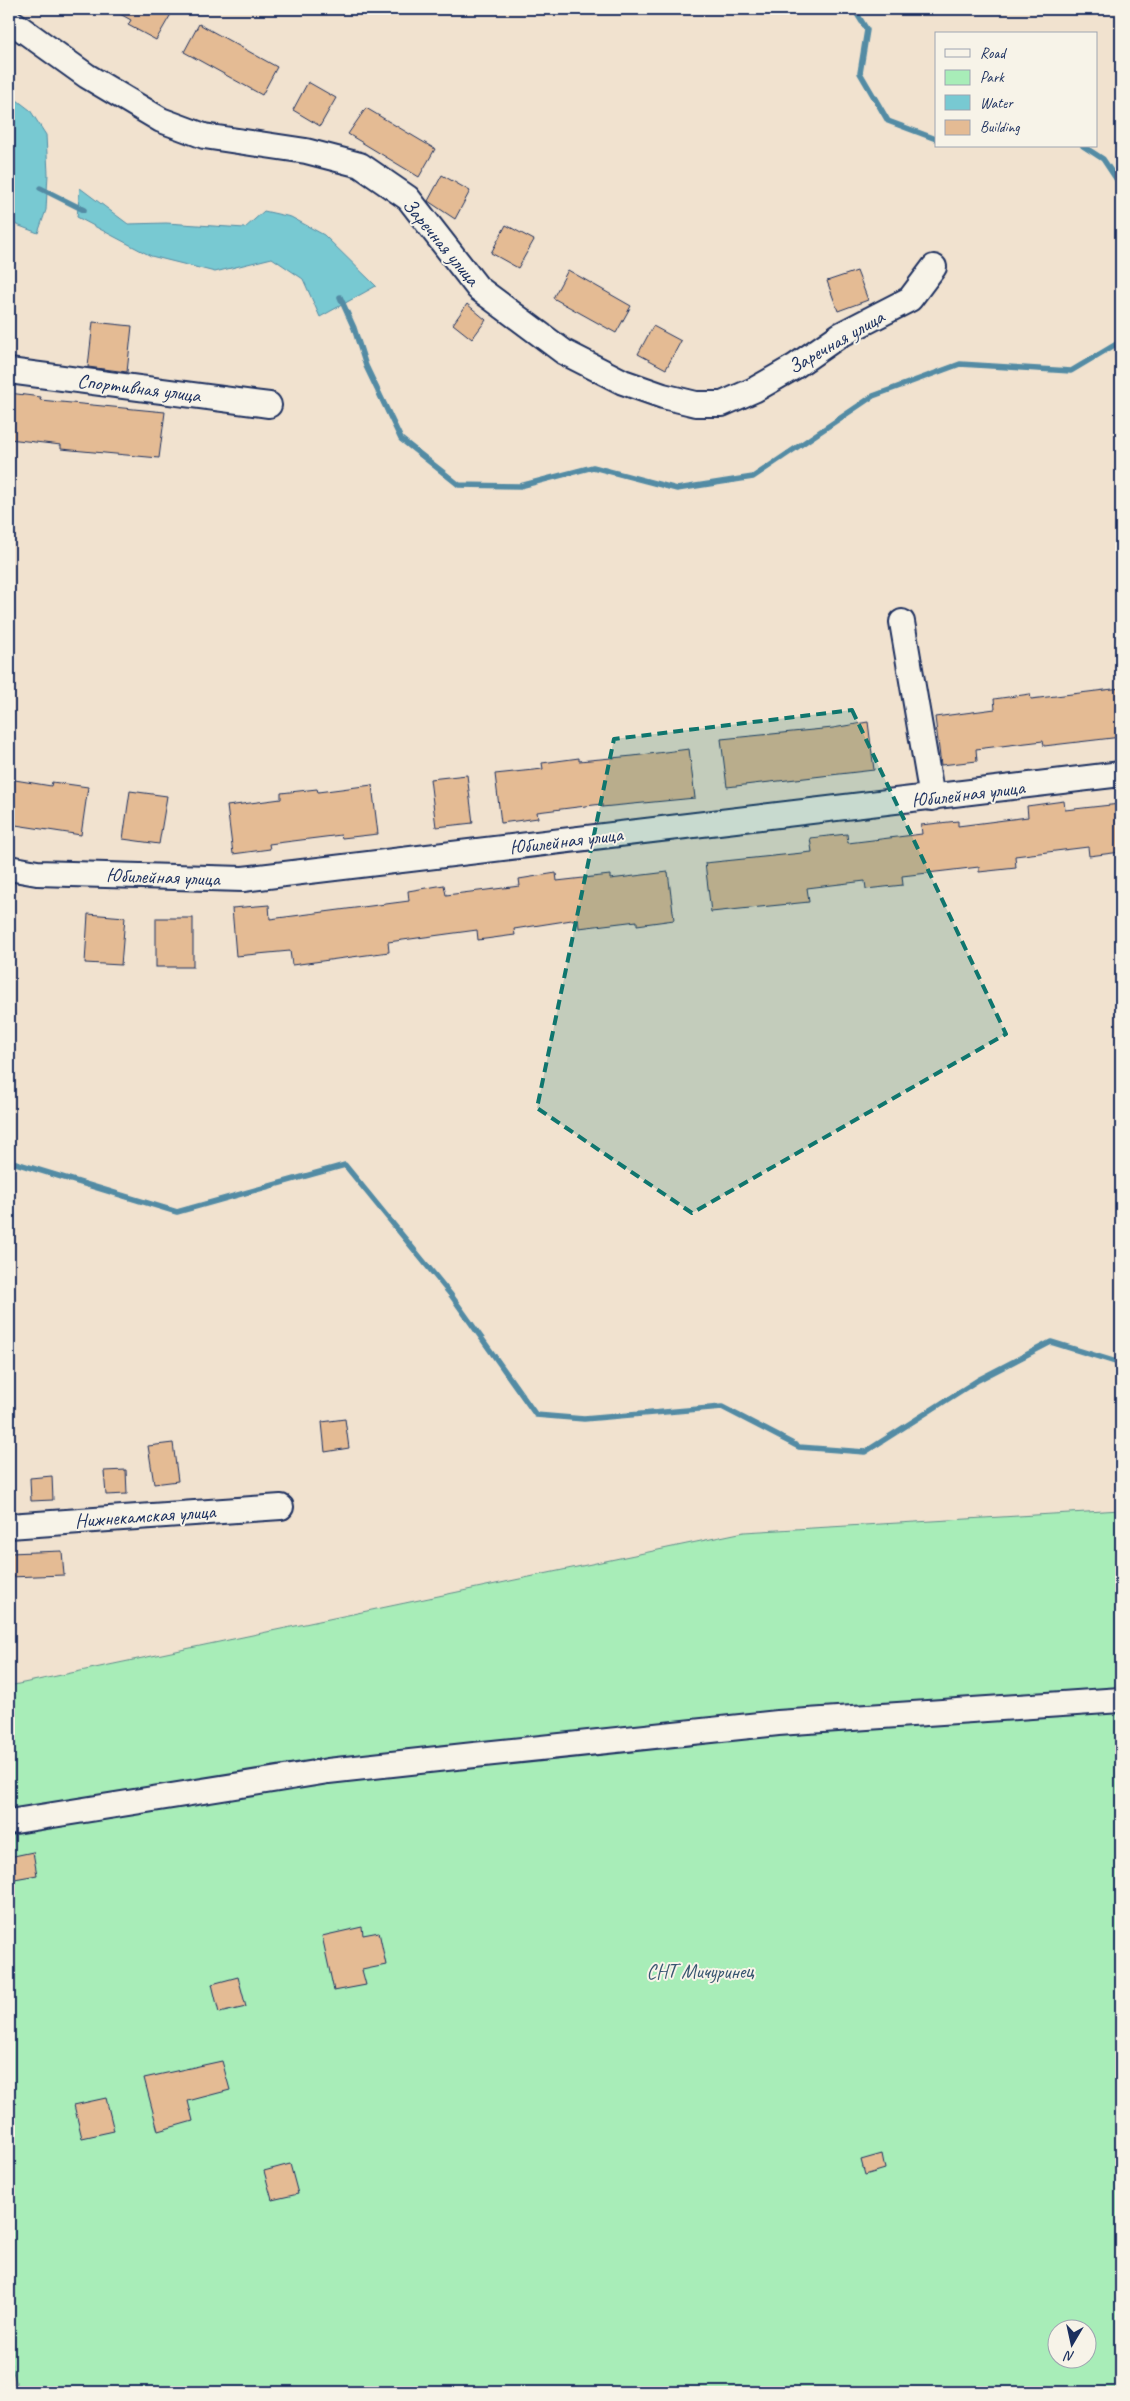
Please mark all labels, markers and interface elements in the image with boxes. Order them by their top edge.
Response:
legend [935,32,1098,148]
text: Road [980,44,1007,63]
text: Park [980,68,1005,87]
text: Water [980,94,1014,113]
text: Building [980,118,1020,137]
street label: Заречная улица [397,193,486,292]
street label: Заречная улица [783,304,890,380]
street label: Спортивная улица [76,368,203,408]
street label: Юбилейная улица [910,774,1028,813]
street label: Юбилейная улица [508,821,626,860]
street label: Юбилейная улица [106,863,222,892]
street label: Нижнекамская улица [74,1498,218,1533]
park label: СНТ Мичуринец [646,1959,755,1984]
north arrow [1048,2318,1098,2368]
text: N [1062,2347,1076,2365]

